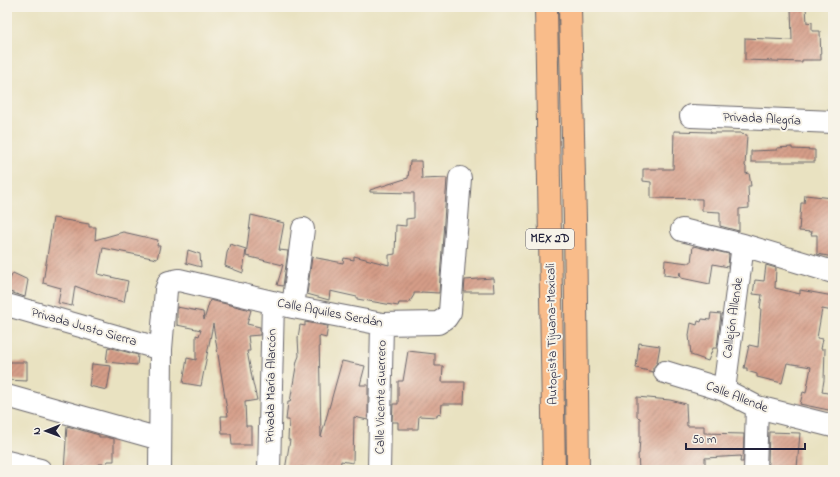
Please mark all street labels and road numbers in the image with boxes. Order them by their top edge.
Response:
street label: Privada Alegría [723,107,801,132]
road number: MEX 2D [526,229,574,249]
street label: Autopista Tijuana-Mexicali [541,263,563,405]
street label: Callejón Allende [718,276,748,359]
street label: Calle Aquiles Serdán [276,293,384,333]
street label: Privada Justo Sierra [29,303,139,351]
street label: Privada María Alarcón [261,329,281,443]
street label: Calle Vicente Guerrero [371,340,391,454]
street label: Calle Allende [703,376,771,418]

